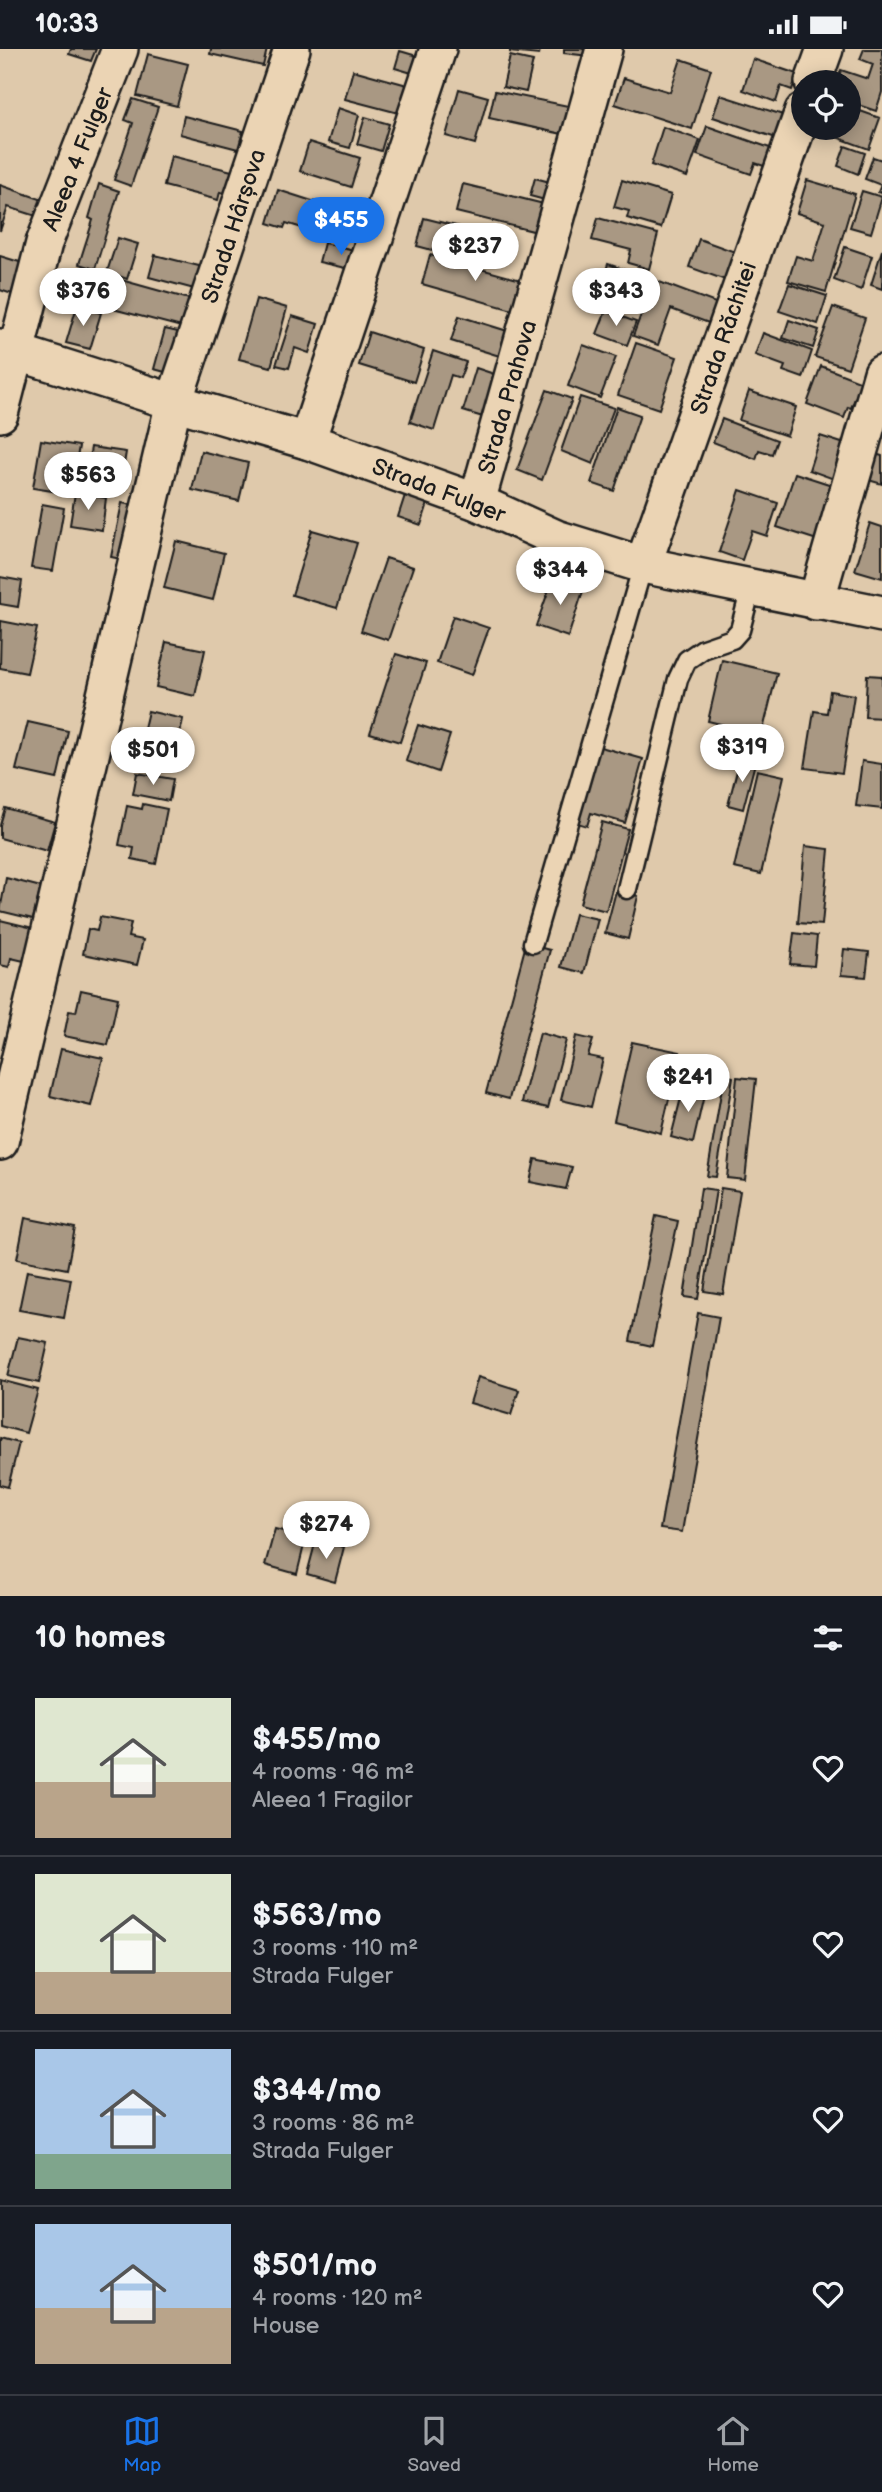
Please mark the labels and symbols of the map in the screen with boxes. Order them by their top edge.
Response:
street label: Aleea 4 Fulger [36,83,120,235]
street label: Strada Hârșova [196,146,272,307]
pin: $455 [300,197,382,257]
pin: $237 [434,223,516,283]
street label: Strada Răchitei [685,258,763,418]
pin: $376 [42,268,124,328]
pin: $343 [575,268,657,328]
street label: Strada Prahova [473,317,543,478]
pin: $563 [47,453,129,512]
street label: Strada Fulger [368,453,510,529]
pin: $344 [519,547,601,607]
pin: $319 [701,725,783,784]
pin: $501 [112,727,194,787]
pin: $241 [647,1055,729,1114]
pin: $274 [285,1501,367,1561]

